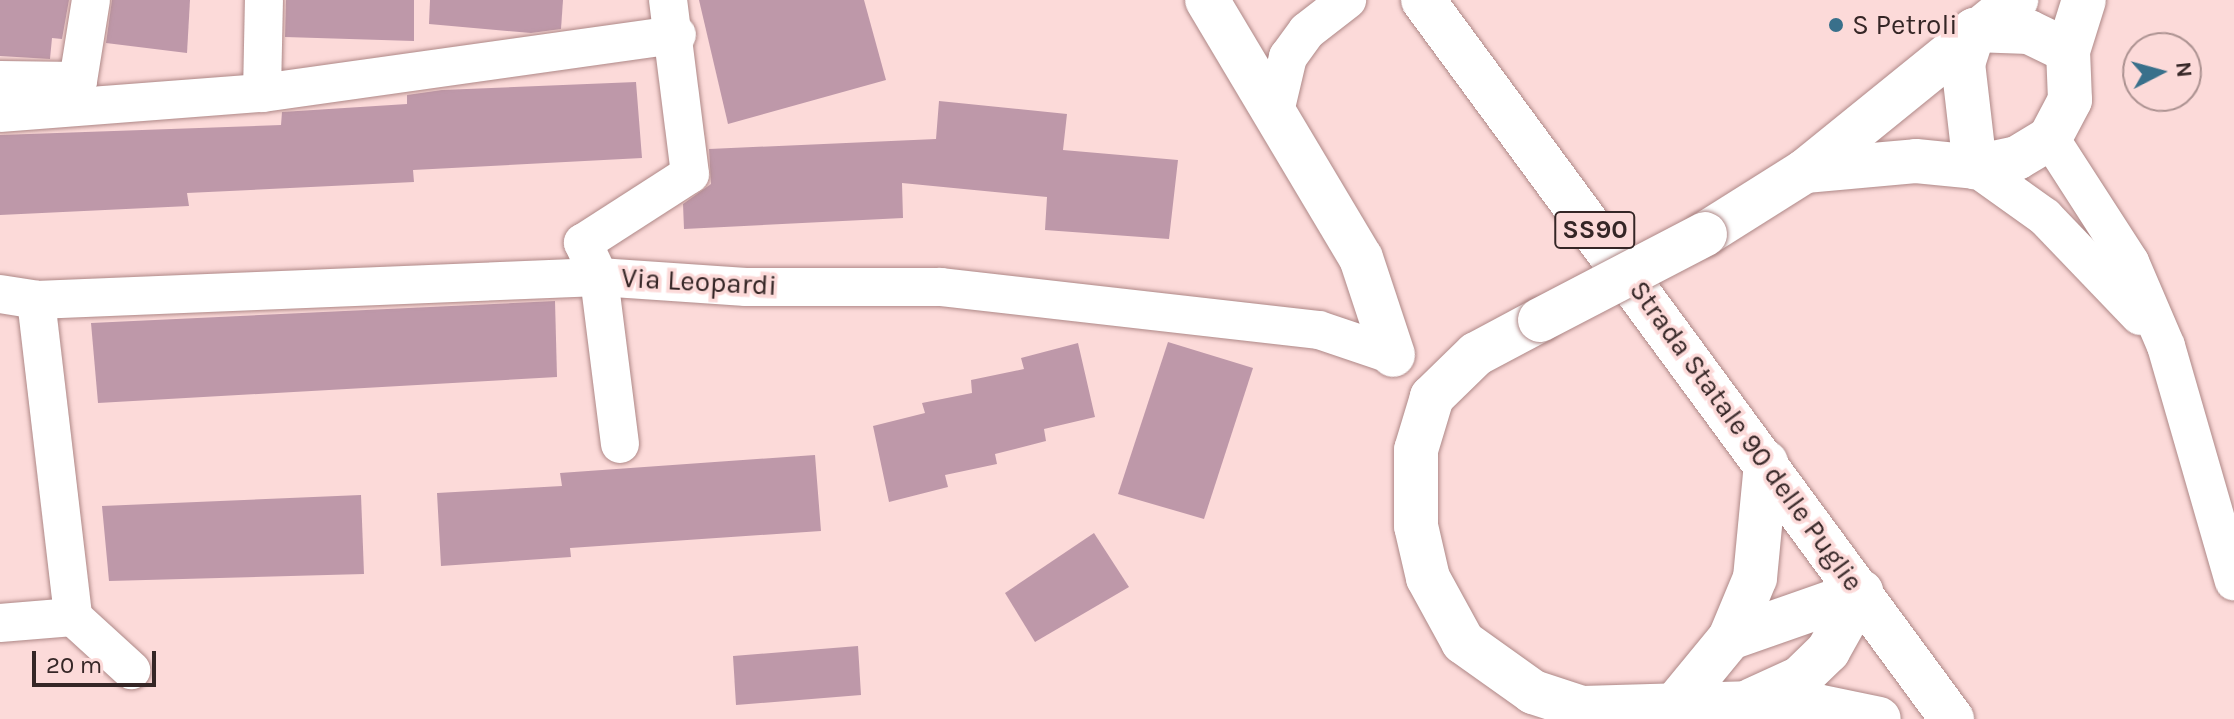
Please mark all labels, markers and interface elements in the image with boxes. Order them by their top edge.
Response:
place label: S Petroli [1852,8,1958,42]
marker: S Petroli [1827,16,1845,34]
north arrow [2122,32,2202,112]
text: N [2170,60,2198,79]
road number: SS90 [1553,208,1637,252]
street label: Via Leopardi [620,261,778,303]
street label: Strada Statale 90 delle Puglie [1622,274,1870,598]
scale bar [36,635,160,685]
text: 20 m [46,651,102,679]

